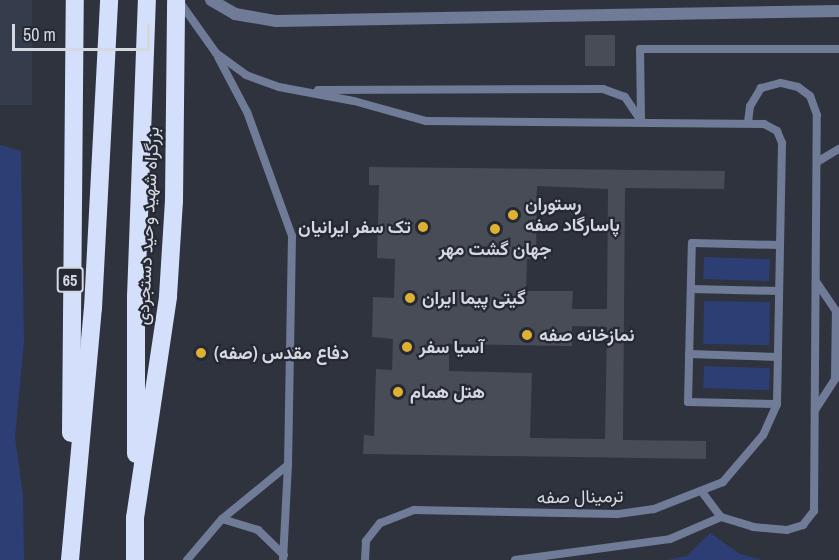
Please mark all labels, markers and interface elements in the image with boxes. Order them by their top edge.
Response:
scale bar [15,12,153,50]
text: 50 m [23,22,56,47]
street label: بزرگراه شهید وحید دستجردی [132,126,164,326]
place label: رستوران پاسارگاد صفه [525,194,620,236]
marker: رستوران پاسارگاد صفه [506,208,520,222]
place label: تک سفر ایرانیان [298,216,411,238]
marker: تک سفر ایرانیان [416,220,430,234]
marker: جهان گشت مهر [488,222,502,236]
place label: جهان گشت مهر [438,238,552,260]
road number: 65 [56,267,84,293]
place label: گیتی پیما ایران [422,287,526,309]
marker: گیتی پیما ایران [403,291,417,305]
place label: نمازخانه صفه [539,324,635,346]
marker: نمازخانه صفه [520,328,534,342]
place label: آسیا سفر [419,336,484,358]
marker: آسیا سفر [400,340,414,354]
place label: دفاع مقدس (صفه) [214,342,349,364]
marker: دفاع مقدس (صفه) [192,344,210,362]
place label: هتل همام [410,381,485,403]
marker: هتل همام [391,385,405,399]
street label: ترمینال صفه [536,485,624,509]

